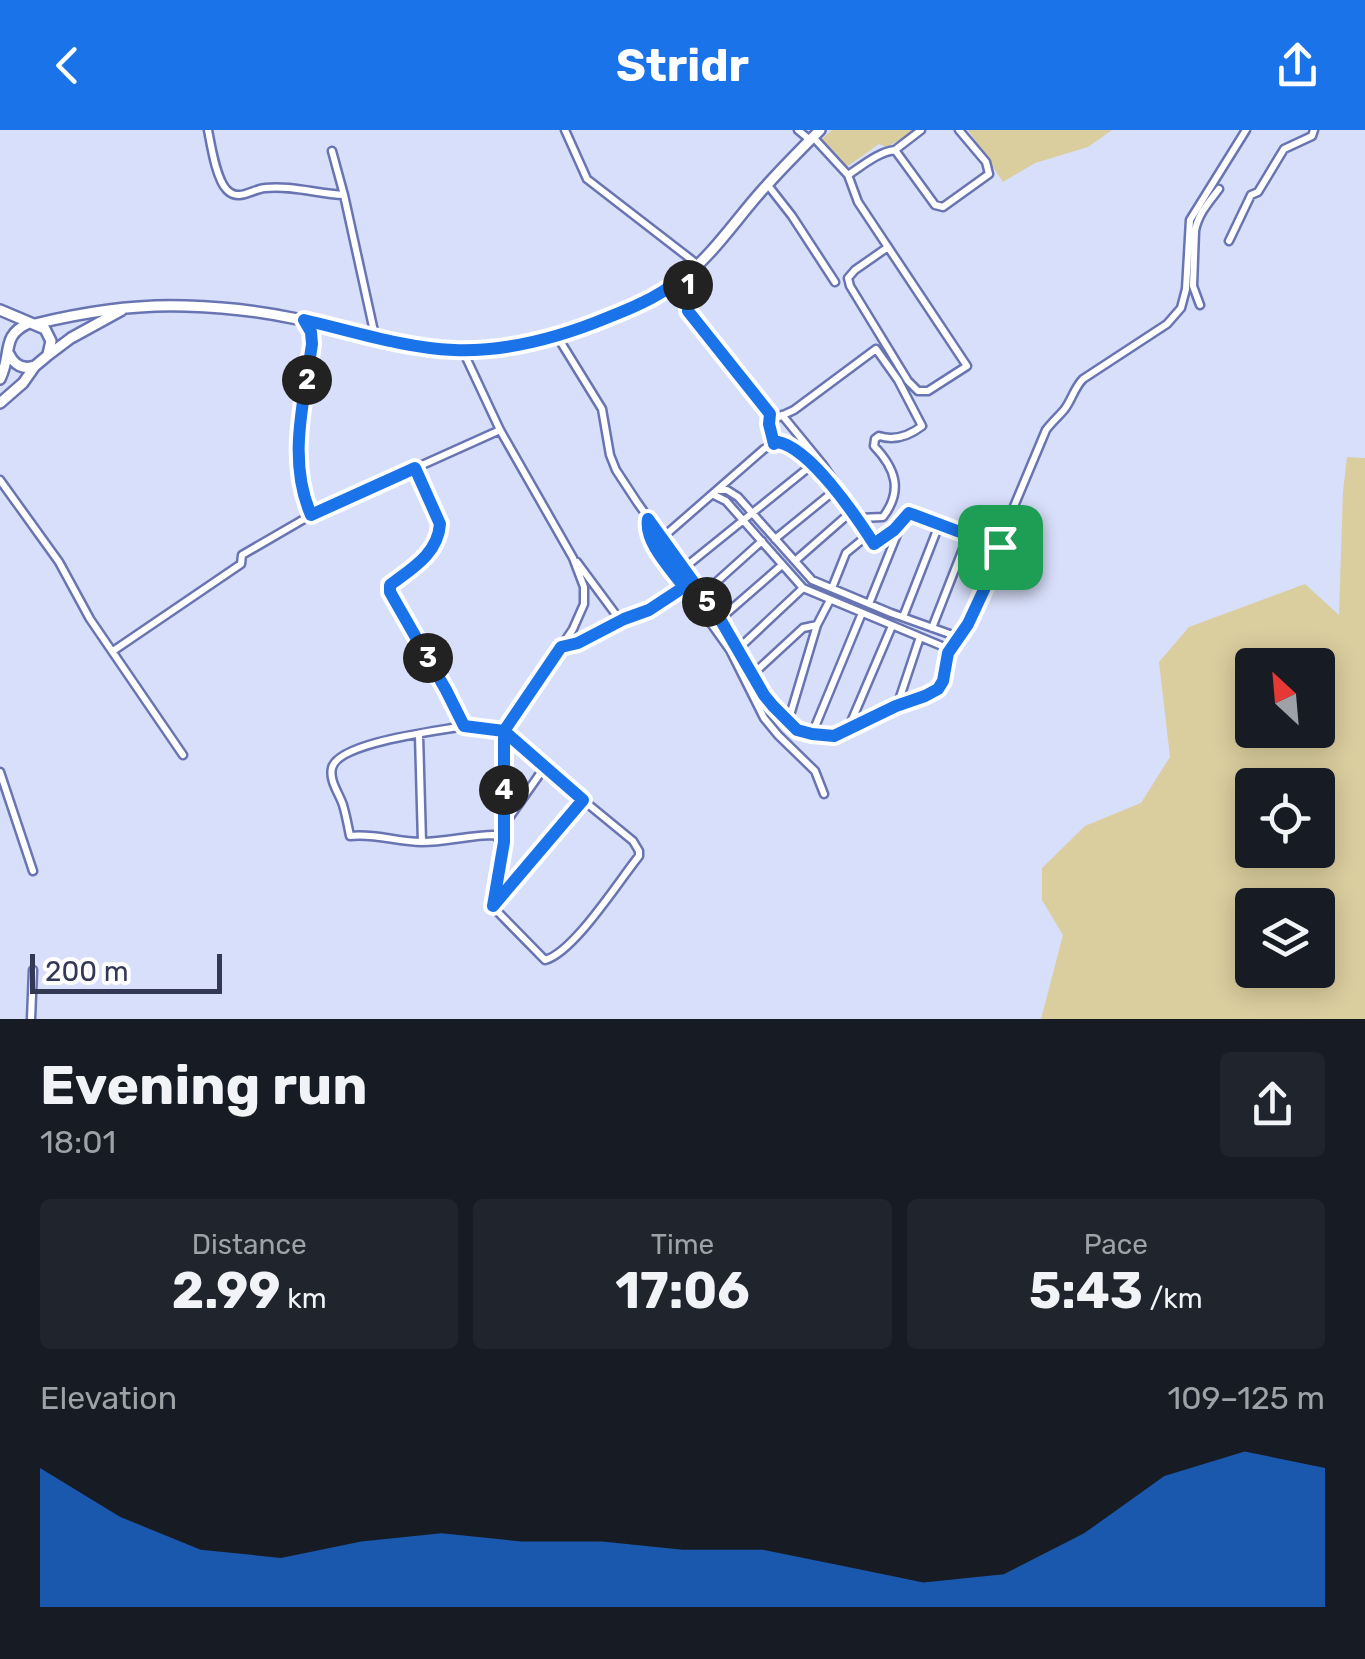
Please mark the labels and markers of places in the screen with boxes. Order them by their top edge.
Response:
pin: 1 [663,260,713,310]
pin: 2 [282,355,332,405]
pin [958,505,1043,590]
pin: 5 [682,577,732,627]
pin: 3 [403,633,453,683]
pin: 4 [479,765,529,815]

